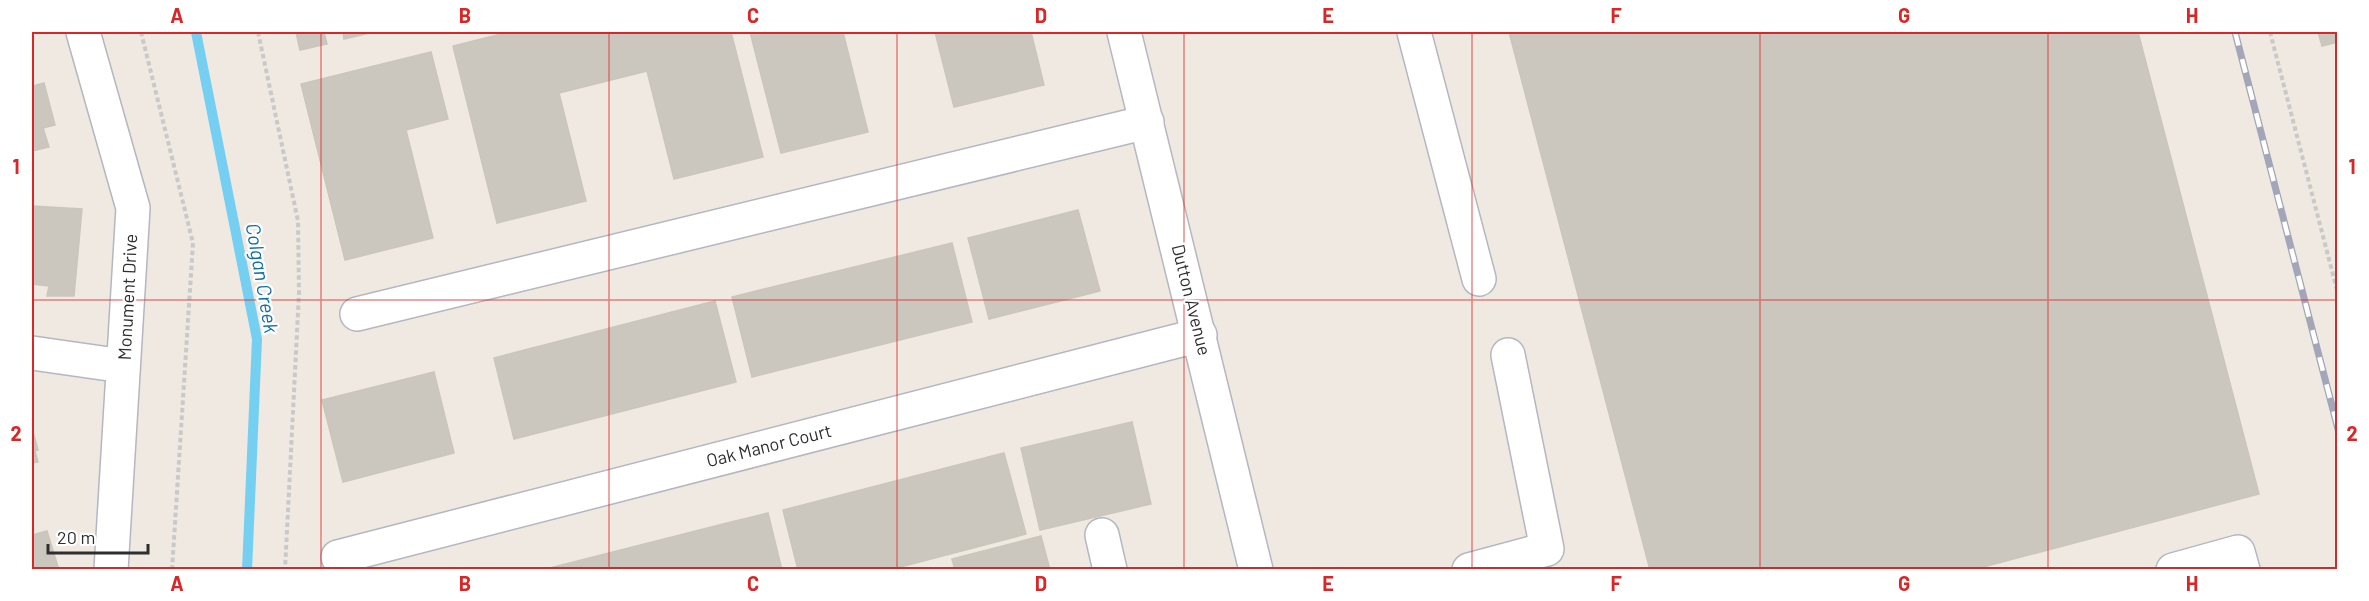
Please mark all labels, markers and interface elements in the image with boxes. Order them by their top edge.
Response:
text: A [170,3,184,27]
text: B [459,3,471,27]
text: C [747,3,759,27]
text: D [1035,3,1047,27]
text: E [1322,3,1334,27]
text: F [1610,3,1622,27]
text: G [1898,3,1910,27]
text: H [2186,3,2198,27]
text: 1 [12,154,20,178]
text: 1 [2348,154,2356,178]
water label: Colgan Creek [242,221,285,335]
street label: Monument Drive [113,233,141,361]
street label: Dutton Avenue [1168,242,1216,358]
street label: Oak Manor Court [704,419,834,471]
text: 2 [10,421,22,445]
text: 2 [2346,421,2358,445]
scale bar [48,517,148,555]
text: 20 m [57,526,95,548]
text: A [170,571,184,595]
text: B [459,571,471,595]
text: C [747,571,759,595]
text: D [1035,571,1047,595]
text: E [1322,571,1334,595]
text: F [1610,571,1622,595]
text: G [1898,571,1910,595]
text: H [2186,571,2198,595]

